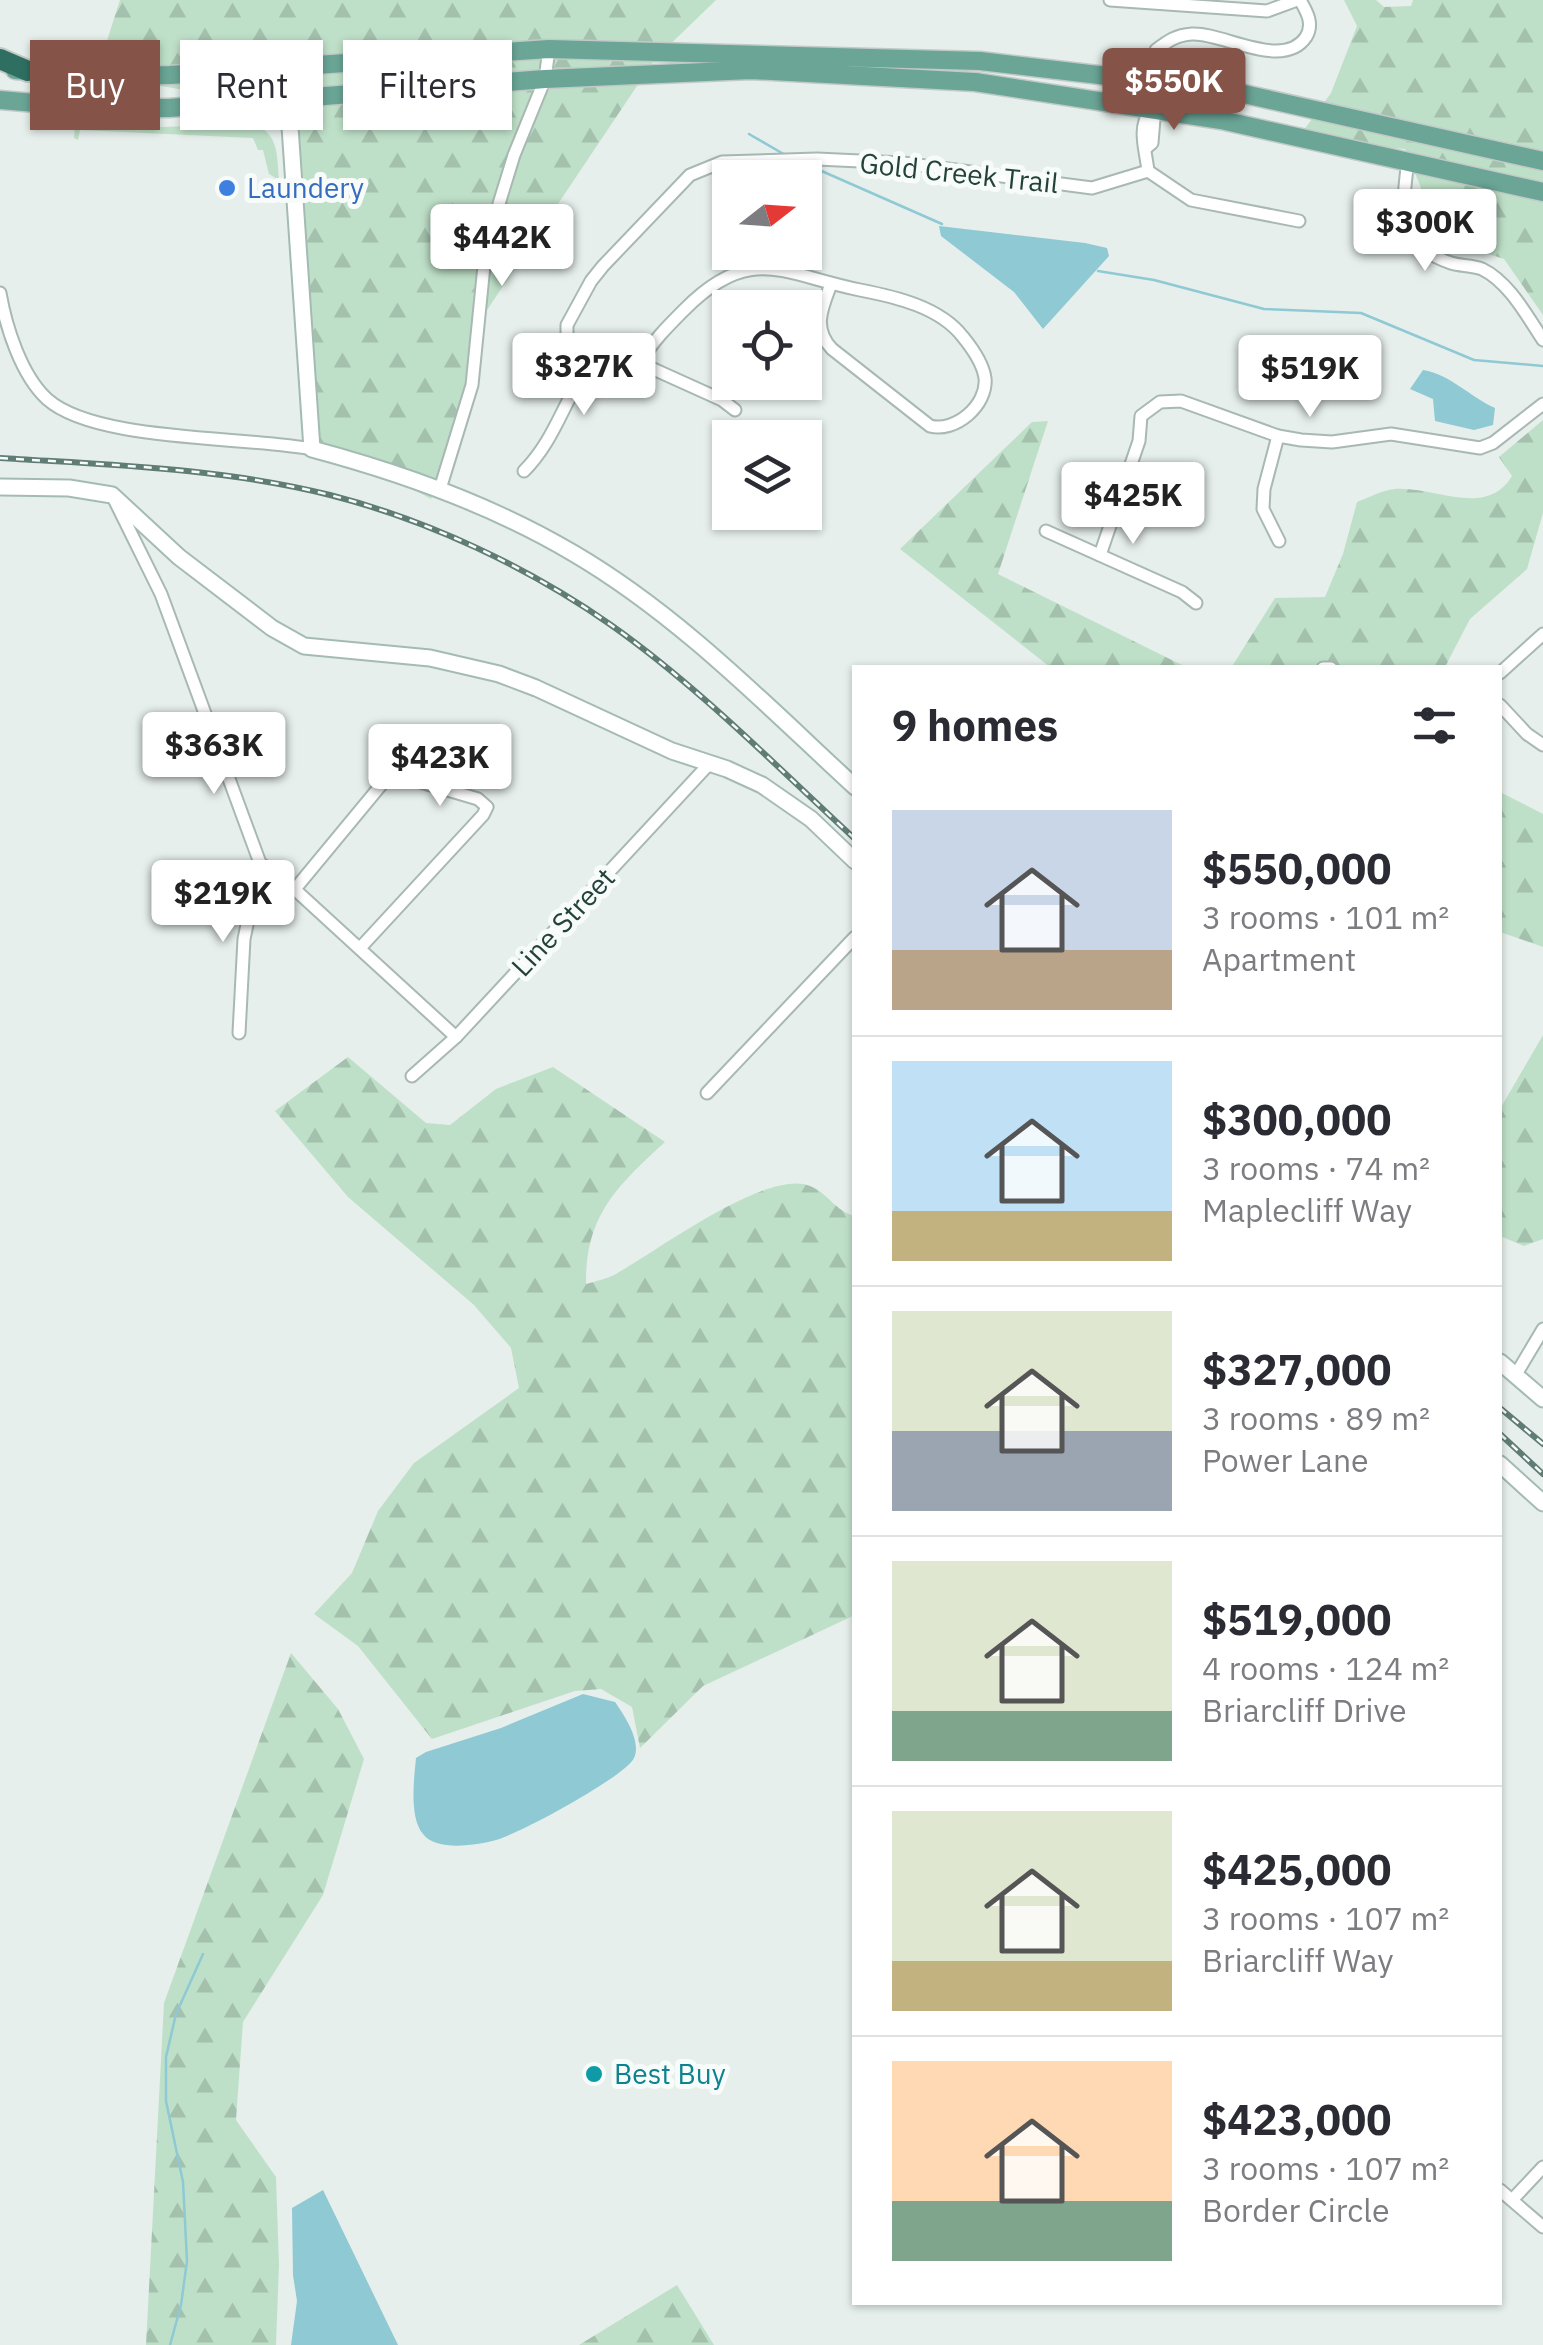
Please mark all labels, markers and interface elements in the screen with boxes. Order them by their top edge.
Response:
chip: Buy [30,40,160,130]
chip: Rent [180,40,323,130]
chip: Filters [343,40,512,130]
pin: $550K [1104,48,1244,133]
text: $550K [1124,59,1224,101]
street label: Gold Creek Trail [858,144,1060,201]
north arrow [712,160,822,270]
map controls [712,160,822,530]
place label: Laundery [247,169,364,206]
marker: Laundery [216,177,238,199]
pin: $300K [1355,189,1495,274]
text: $300K [1375,200,1475,242]
pin: $442K [432,204,572,289]
text: $442K [452,215,552,257]
button: locate [712,290,822,400]
pin: $327K [514,333,654,418]
pin: $519K [1240,335,1380,420]
text: $327K [534,344,634,386]
text: $519K [1260,346,1360,388]
button: layers [712,420,822,530]
pin: $425K [1063,462,1203,547]
text: $425K [1083,473,1183,515]
text: 9 homes [892,698,1058,753]
icon: filters [1407,698,1462,753]
pin: $363K [144,712,284,797]
text: $363K [164,723,264,765]
pin: $423K [370,724,510,809]
text: $423K [390,735,490,777]
text: $550,000 [1202,841,1391,896]
icon: home [972,850,1092,970]
street label: Line Street [503,859,622,984]
pin: $219K [153,860,293,945]
text: $219K [173,871,273,913]
text: 3 rooms · 101 m² [1202,896,1449,938]
text: Apartment [1202,938,1356,980]
text: $300,000 [1202,1092,1391,1147]
icon: home [972,1101,1092,1221]
text: 3 rooms · 74 m² [1202,1147,1430,1189]
text: Maplecliff Way [1202,1189,1412,1231]
text: $327,000 [1202,1342,1391,1397]
icon: home [972,1351,1092,1471]
text: 3 rooms · 89 m² [1202,1397,1430,1439]
text: Power Lane [1202,1439,1369,1481]
text: $519,000 [1202,1592,1391,1647]
icon: home [972,1601,1092,1721]
text: 4 rooms · 124 m² [1202,1647,1449,1689]
text: Briarcliff Drive [1202,1689,1407,1731]
text: $425,000 [1202,1842,1391,1897]
icon: home [972,1851,1092,1971]
text: 3 rooms · 107 m² [1202,1897,1449,1939]
text: Briarcliff Way [1202,1939,1394,1981]
place label: Best Buy [614,2055,726,2092]
marker: Best Buy [583,2063,605,2085]
text: $423,000 [1202,2092,1391,2147]
icon: home [972,2101,1092,2221]
text: 3 rooms · 107 m² [1202,2147,1449,2189]
text: Border Circle [1202,2189,1390,2231]

